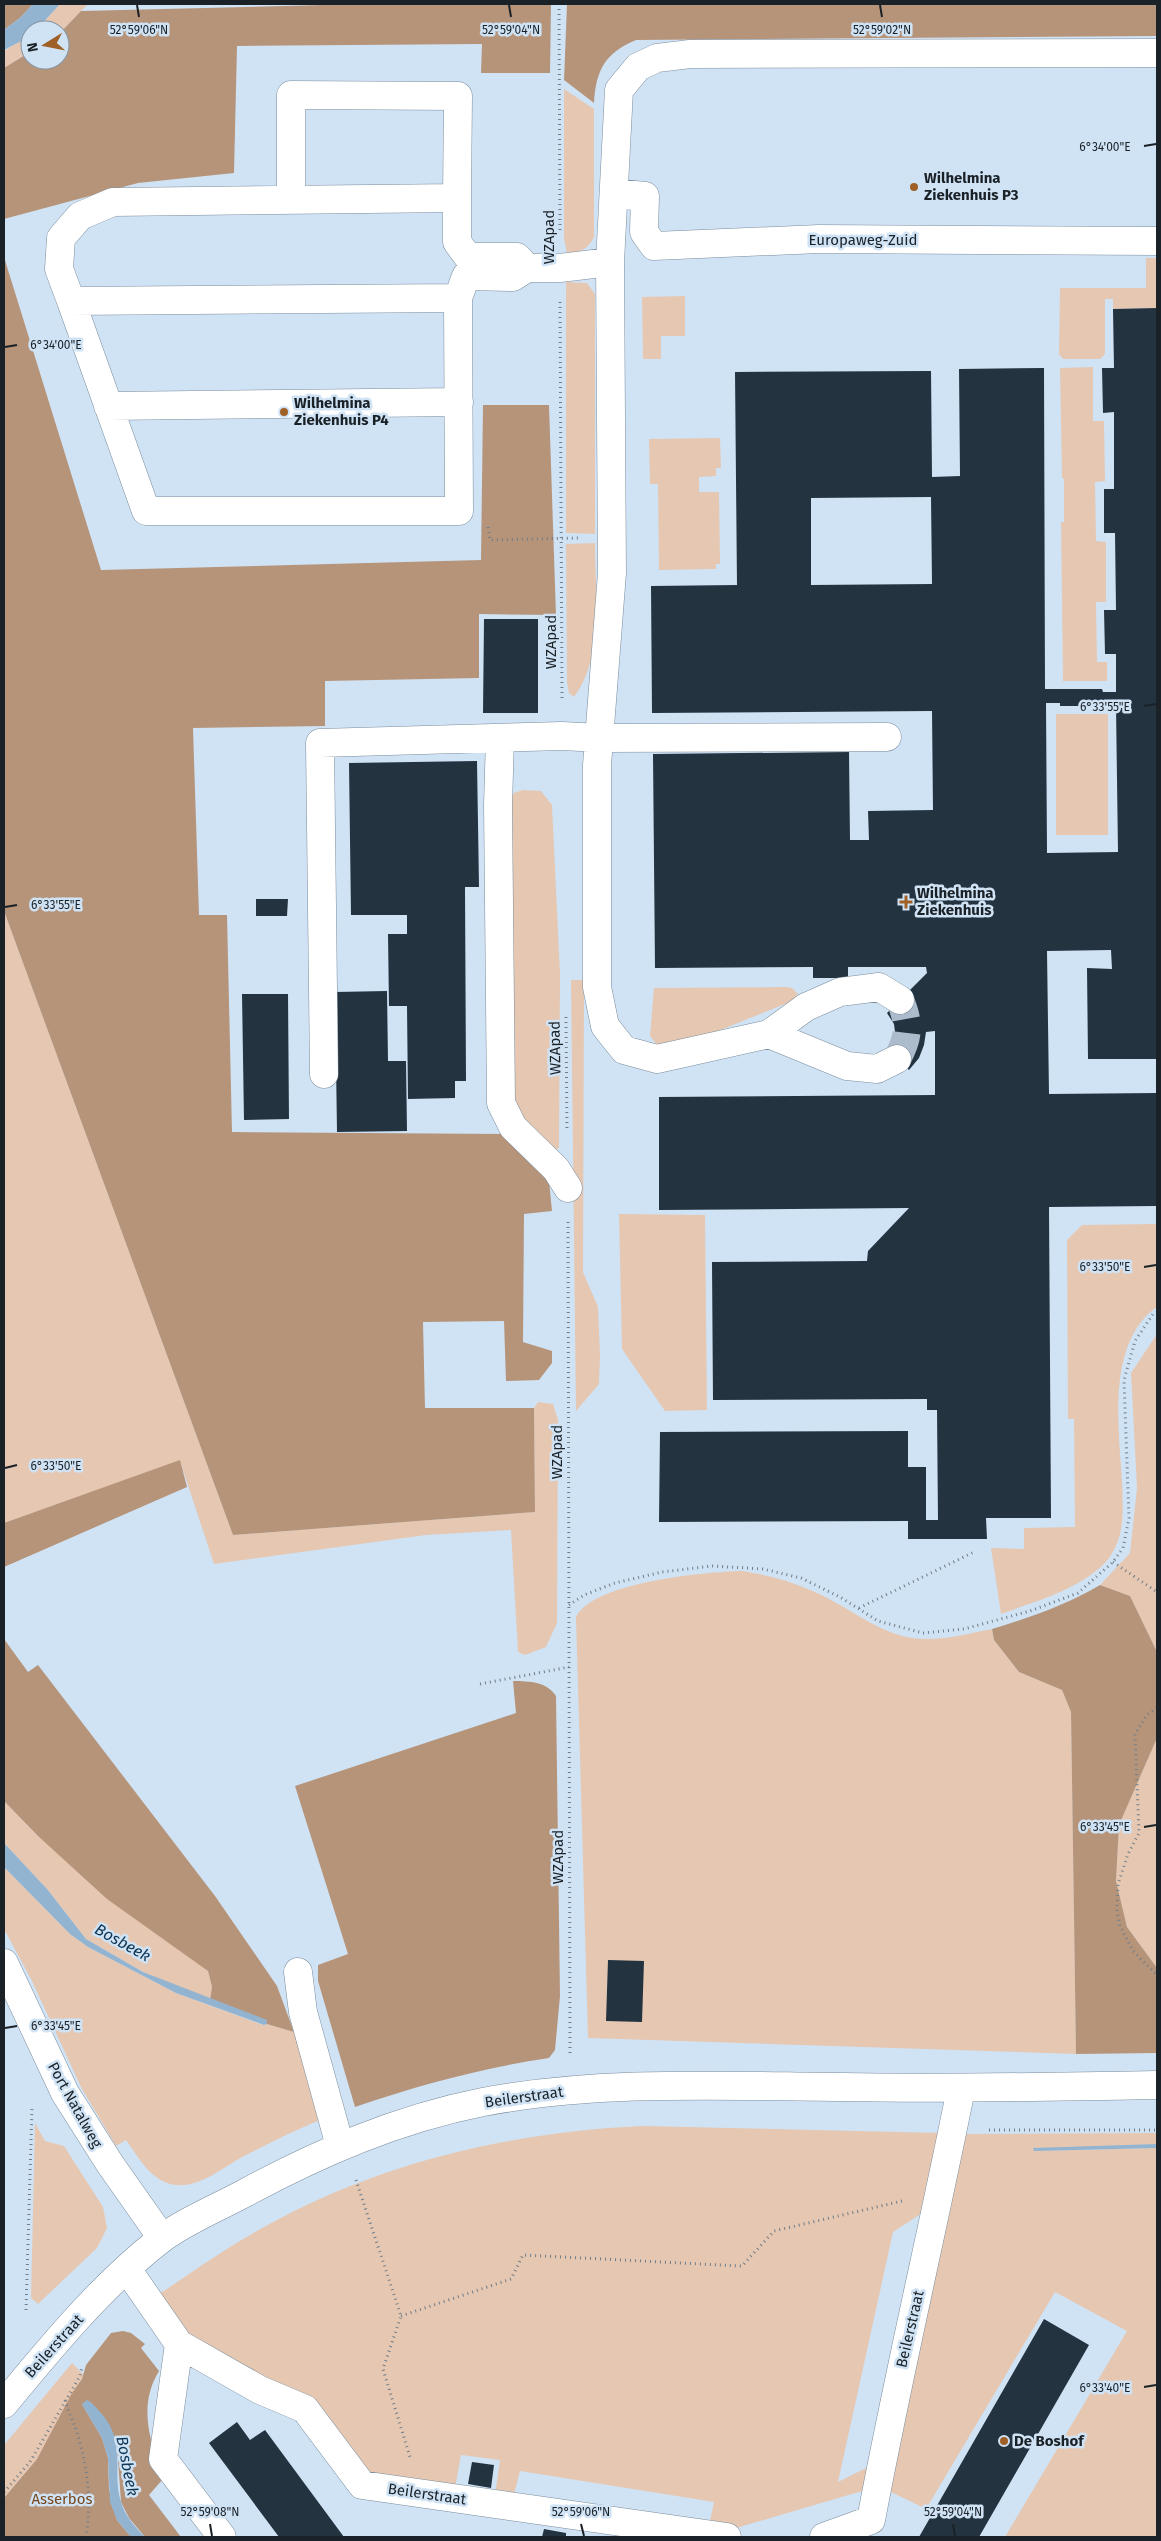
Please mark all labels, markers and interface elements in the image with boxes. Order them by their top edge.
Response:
north arrow [20,20,70,70]
text: 52°59'06"N [110,23,168,37]
text: 52°59'04"N [482,23,540,37]
text: 52°59'02"N [853,23,911,37]
text: N [24,41,42,53]
text: 6°34'00"E [1079,140,1131,154]
place label: Wilhelmina Ziekenhuis P3 [924,169,1019,204]
marker: Wilhelmina Ziekenhuis P3 [908,181,920,193]
street label: WZApad [540,210,558,264]
street label: Europaweg-Zuid [808,231,918,249]
text: 6°34'00"E [30,338,82,352]
place label: Wilhelmina Ziekenhuis P4 [294,394,389,429]
marker: Wilhelmina Ziekenhuis P4 [278,406,290,418]
street label: WZApad [542,615,560,669]
text: 6°33'55"E [1080,700,1130,714]
place label: Wilhelmina Ziekenhuis [917,884,994,919]
marker: Wilhelmina Ziekenhuis [899,895,913,909]
text: 6°33'55"E [31,898,81,912]
street label: WZApad [546,1021,564,1075]
text: 6°33'50"E [1080,1260,1130,1274]
street label: WZApad [548,1425,566,1479]
text: 6°33'50"E [31,1459,81,1473]
text: 6°33'45"E [1080,1820,1130,1834]
street label: WZApad [549,1830,567,1884]
water label: Bosbeek [92,1919,154,1966]
text: 6°33'45"E [31,2019,81,2033]
street label: Port Natalweg [44,2059,106,2151]
street label: Beilerstraat [484,2083,565,2111]
street label: Beilerstraat [892,2288,928,2369]
street label: Beilerstraat [21,2310,87,2381]
text: 6°33'40"E [1080,2381,1130,2395]
place label: De Boshof [1014,2432,1085,2450]
water label: Bosbeek [112,2434,143,2498]
marker: De Boshof [998,2435,1010,2447]
street label: Beilerstraat [387,2480,468,2508]
park label: Asserbos [31,2490,93,2508]
text: 52°59'08"N [181,2505,239,2519]
text: 52°59'06"N [552,2505,610,2519]
text: 52°59'04"N [924,2505,982,2519]

